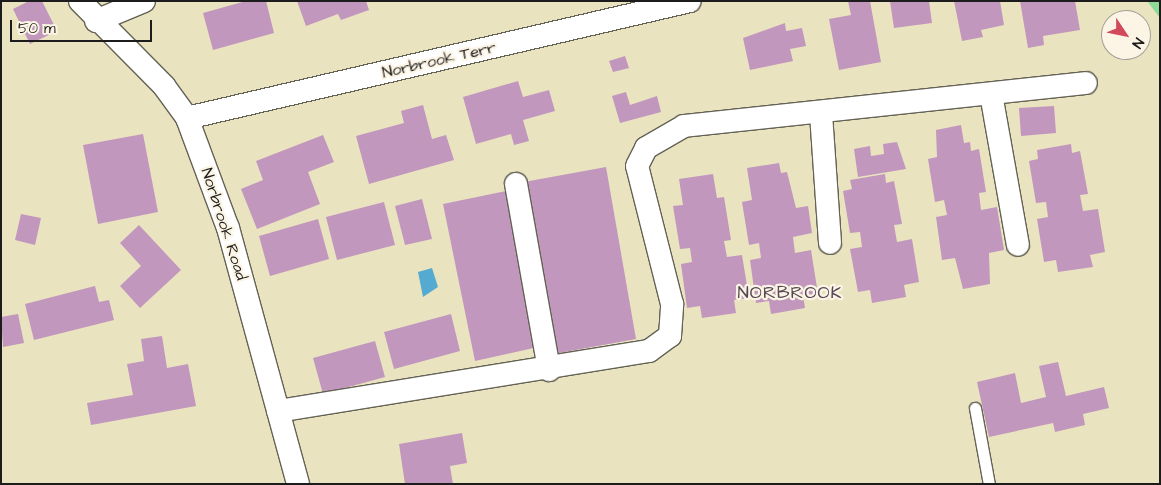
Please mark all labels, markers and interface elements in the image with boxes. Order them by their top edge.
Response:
scale bar [12,10,155,42]
north arrow [1101,10,1151,60]
text: 50 m [18,18,56,39]
text: N [1127,34,1148,52]
street label: Norbrook Terr [380,38,498,82]
street label: Norbrook Road [197,166,251,282]
district label: NORBROOK [737,282,843,304]

